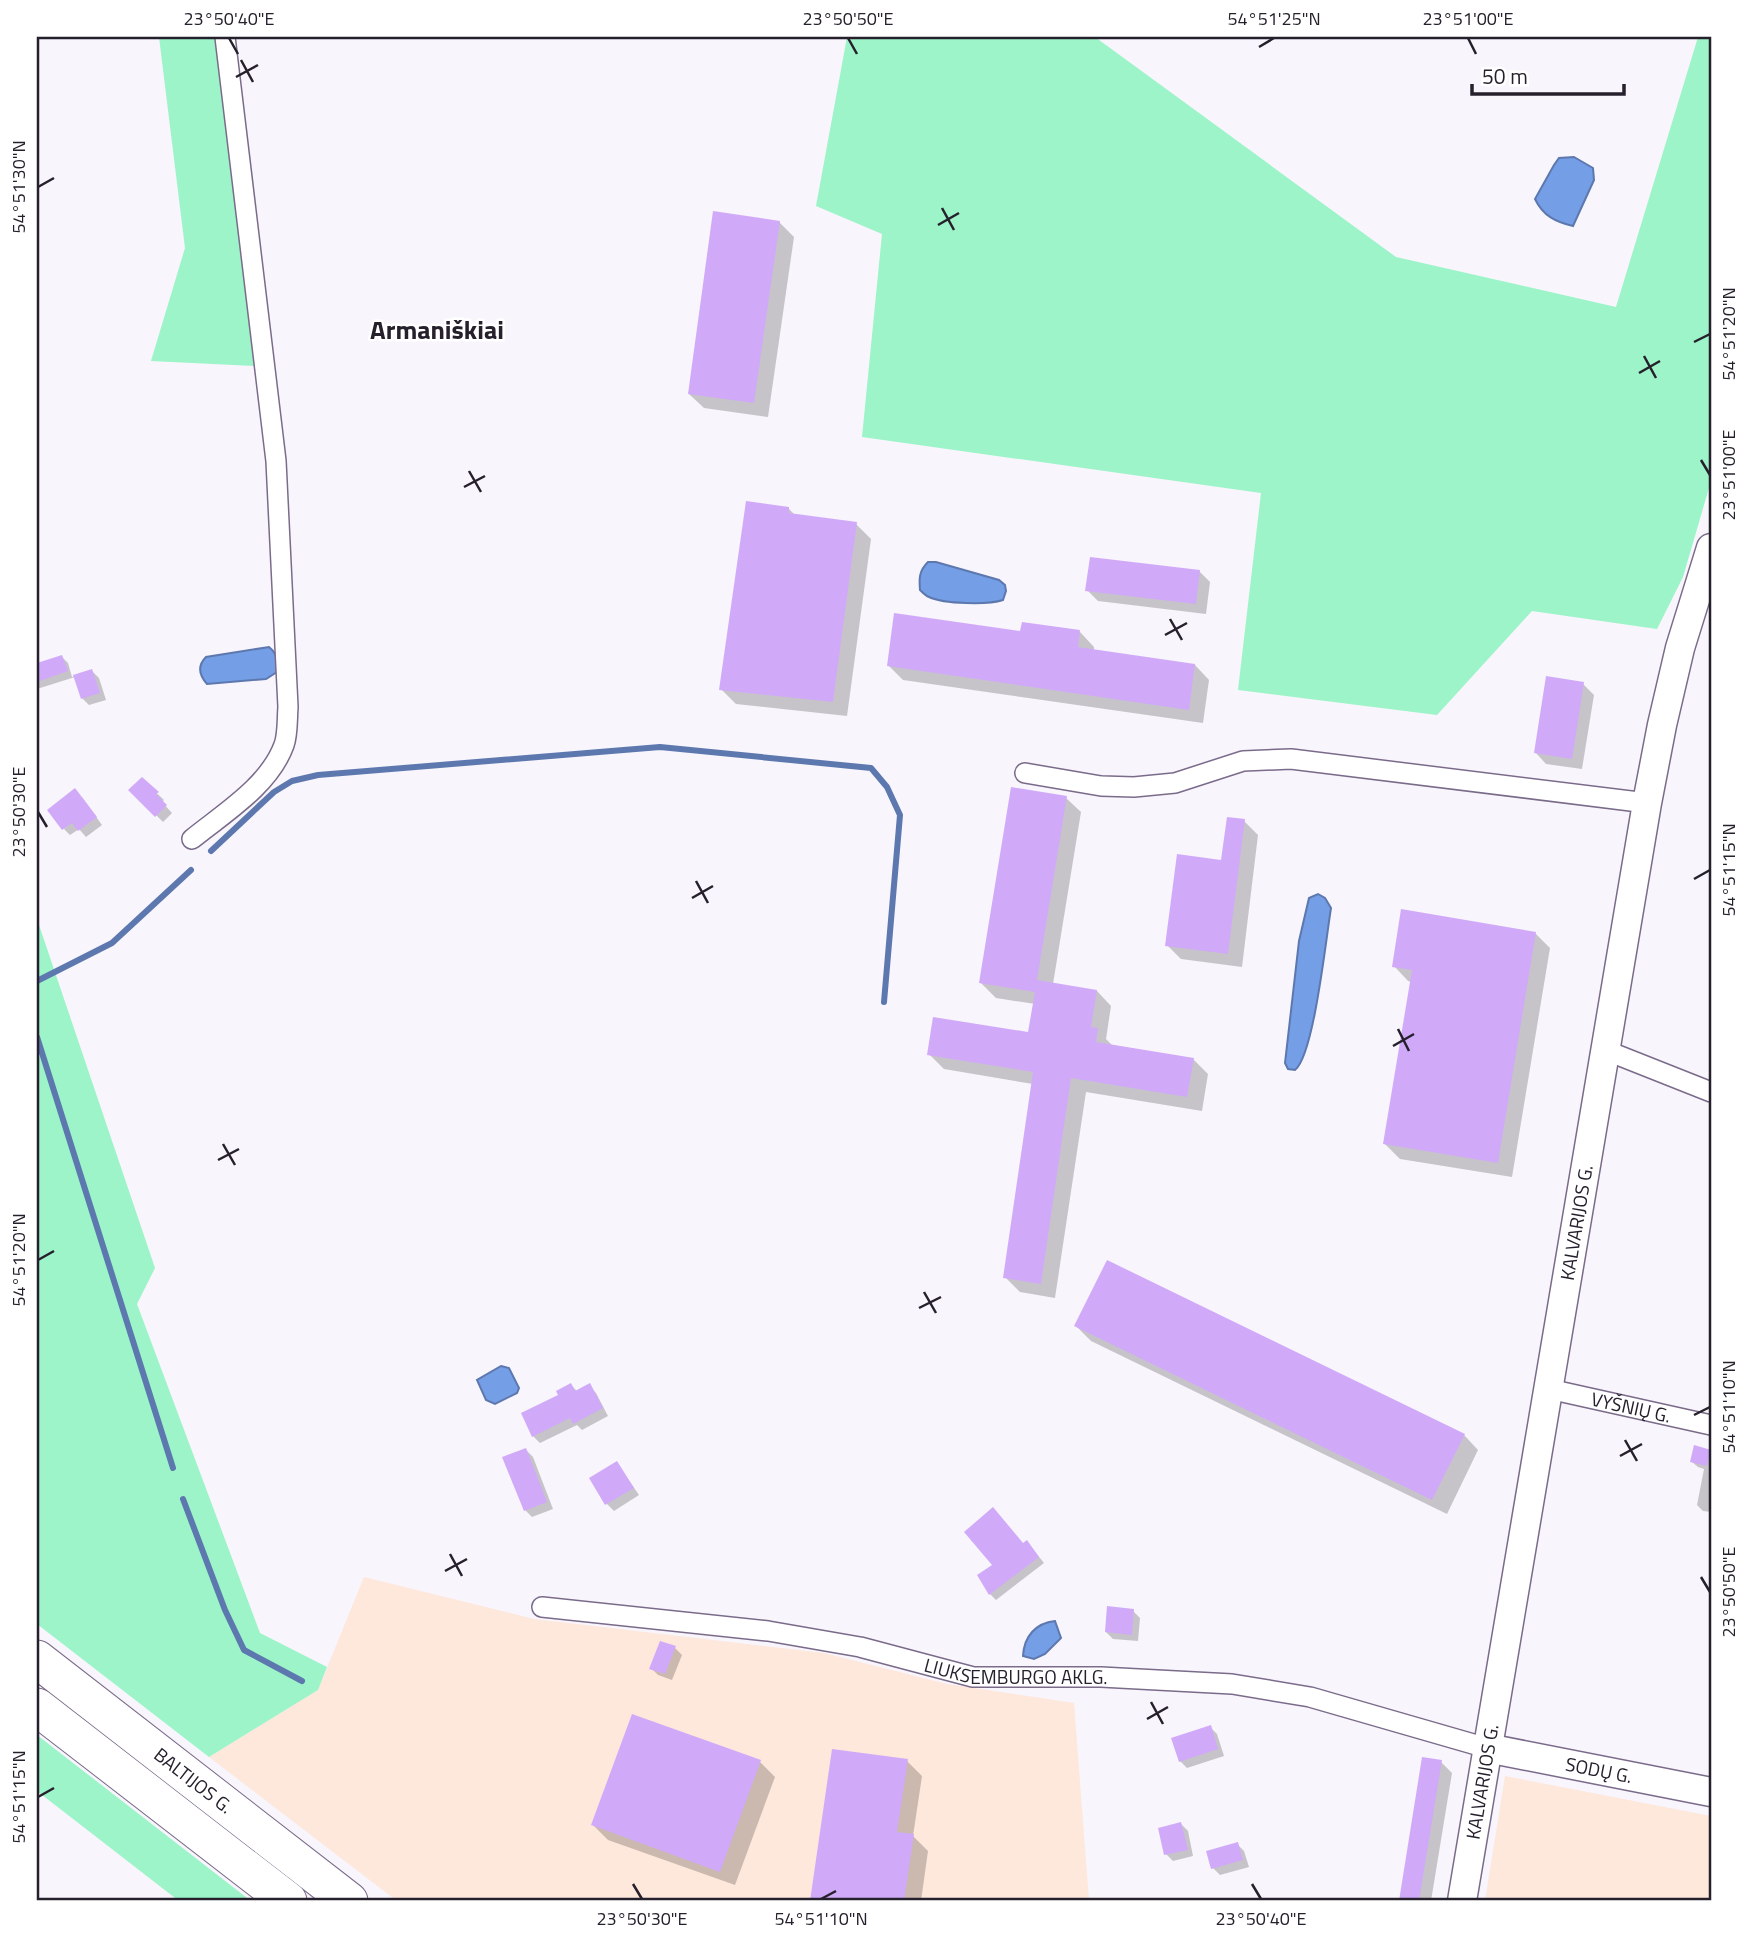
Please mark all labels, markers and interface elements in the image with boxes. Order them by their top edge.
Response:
text: 23°50'40"E [184,5,275,32]
text: 23°50'50"E [803,5,894,32]
text: 54°51'25"N [1227,5,1321,32]
text: 23°51'00"E [1423,5,1514,32]
scale bar [1472,52,1624,96]
text: 50 m [1482,60,1528,92]
text: 54°51'30"N [5,140,32,234]
text: 54°51'20"N [1715,287,1742,381]
district label: Armaniškiai [370,310,504,349]
text: 23°51'00"E [1715,429,1742,520]
text: 23°50'30"E [5,766,32,857]
text: 54°51'15"N [1715,823,1742,917]
street label: KALVARIJOS G. [1552,1163,1600,1282]
text: 54°51'20"N [5,1213,32,1307]
text: 54°51'10"N [1715,1360,1742,1454]
street label: VYŠNIŲ G. [1588,1384,1674,1430]
text: 23°50'50"E [1715,1546,1742,1637]
street label: LIUKSEMBURGO AKLG. [921,1650,1108,1691]
street label: KALVARIJOS G. [1458,1722,1506,1842]
street label: BALTIJOS G. [148,1740,239,1820]
street label: SODŲ G. [1563,1749,1635,1790]
text: 54°51'15"N [5,1750,32,1844]
text: 23°50'30"E [597,1905,688,1932]
text: 54°51'10"N [774,1905,868,1932]
text: 23°50'40"E [1216,1905,1307,1932]

